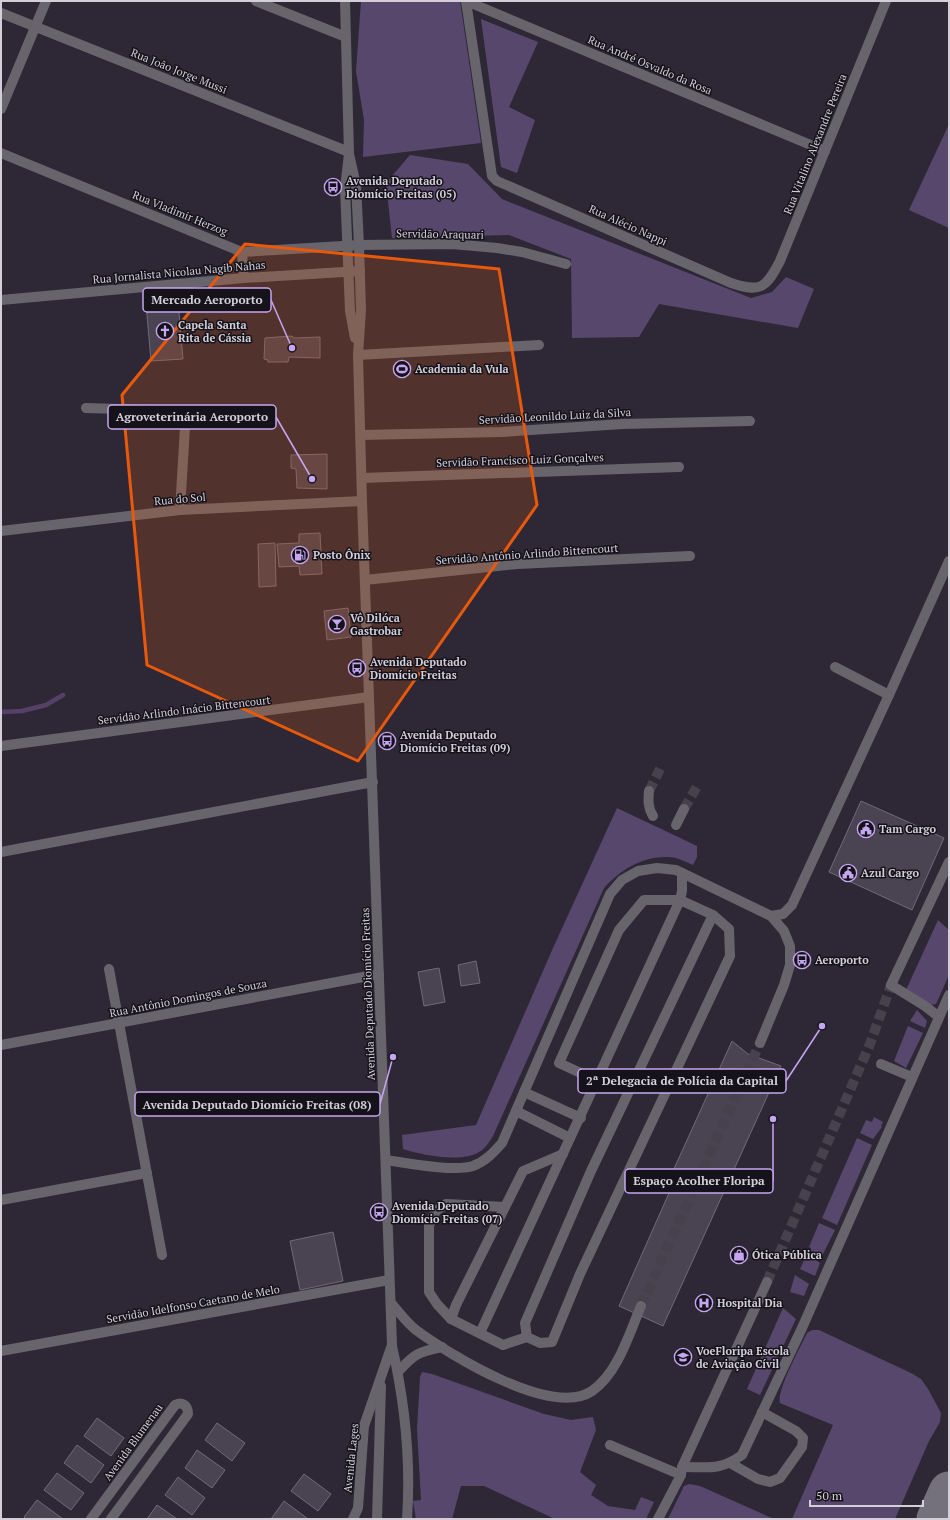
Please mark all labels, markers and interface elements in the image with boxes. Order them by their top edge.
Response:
street label: Rua André Osvaldo da Rosa [586,32,715,98]
street label: Rua João Jorge Mussi [129,45,229,97]
street label: Rua Vitalino Alexandre Pereira [780,71,850,216]
place label: Avenida Deputado Diomício Freitas (05) [346,174,456,201]
bus stop icon: Avenida Deputado Diomício Freitas (05) [323,177,343,197]
street label: Rua Vladimir Herzog [130,187,230,239]
street label: Rua Alécio Nappi [587,201,669,249]
street label: Servidão Araquari [396,226,484,242]
street label: Rua Jornalista Nicolau Nagib Nahas [92,257,266,287]
callout: Mercado Aeroporto [143,288,271,312]
text: Mercado Aeroporto [151,292,263,307]
place label: Capela Santa Rita de Cássia [178,318,251,345]
church icon: Capela Santa Rita de Cássia [155,321,175,341]
sports icon: Academia da Vula [392,359,412,379]
place label: Academia da Vula [415,362,509,376]
callout: Agroveterinária Aeroporto [108,405,276,429]
street label: Servidão Leonildo Luiz da Silva [478,405,632,427]
text: Agroveterinária Aeroporto [116,409,268,424]
street label: Servidão Francisco Luiz Gonçalves [436,450,604,470]
street label: Rua do Sol [154,490,206,508]
street label: Servidão Antônio Arlindo Bittencourt [435,541,619,567]
fuel station icon: Posto Ônix [290,545,310,565]
place label: Posto Ônix [313,548,371,562]
place label: Vô Dilóca Gastrobar [350,611,402,638]
bar icon: Vô Dilóca Gastrobar [327,614,347,634]
place label: Avenida Deputado Diomício Freitas [370,655,467,682]
bus stop icon: Avenida Deputado Diomício Freitas [347,658,367,678]
street label: Servidão Arlindo Inácio Bittencourt [97,692,271,728]
place label: Avenida Deputado Diomício Freitas (09) [400,728,510,755]
bus stop icon: Avenida Deputado Diomício Freitas (09) [377,731,397,751]
public building icon: Tam Cargo [856,819,876,839]
place label: Tam Cargo [879,822,937,836]
public building icon: Azul Cargo [838,863,858,883]
place label: Azul Cargo [861,866,919,880]
street label: Avenida Deputado Diomício Freitas [358,907,378,1081]
bus stop icon: Aeroporto [792,950,812,970]
place label: Aeroporto [815,953,869,967]
street label: Rua Antônio Domingos de Souza [108,976,268,1020]
callout: 2ª Delegacia de Polícia da Capital [578,1069,786,1093]
text: 2ª Delegacia de Polícia da Capital [586,1073,778,1088]
callout: Avenida Deputado Diomício Freitas (08) [135,1092,380,1116]
text: Avenida Deputado Diomício Freitas (08) [143,1097,371,1112]
callout: Espaço Acolher Floripa [625,1169,773,1193]
text: Espaço Acolher Floripa [633,1173,765,1188]
place label: Avenida Deputado Diomício Freitas (07) [392,1199,502,1226]
bus stop icon: Avenida Deputado Diomício Freitas (07) [369,1202,389,1222]
shop icon: Ótica Pública [729,1245,749,1265]
place label: Ótica Pública [752,1248,822,1262]
street label: Servidão Idelfonso Caetano de Melo [105,1282,281,1326]
hospital icon: Hospital Dia [694,1293,714,1313]
place label: Hospital Dia [717,1296,782,1310]
place label: VoeFloripa Escola de Aviação Cívil [696,1344,789,1371]
school or university icon: VoeFloripa Escola de Aviação Cívil [673,1347,693,1367]
street label: Avenida Blumenau [100,1400,166,1483]
street label: Avenida Lages [340,1422,362,1493]
scale bar [810,1482,923,1508]
text: 50 m [816,1488,843,1503]

